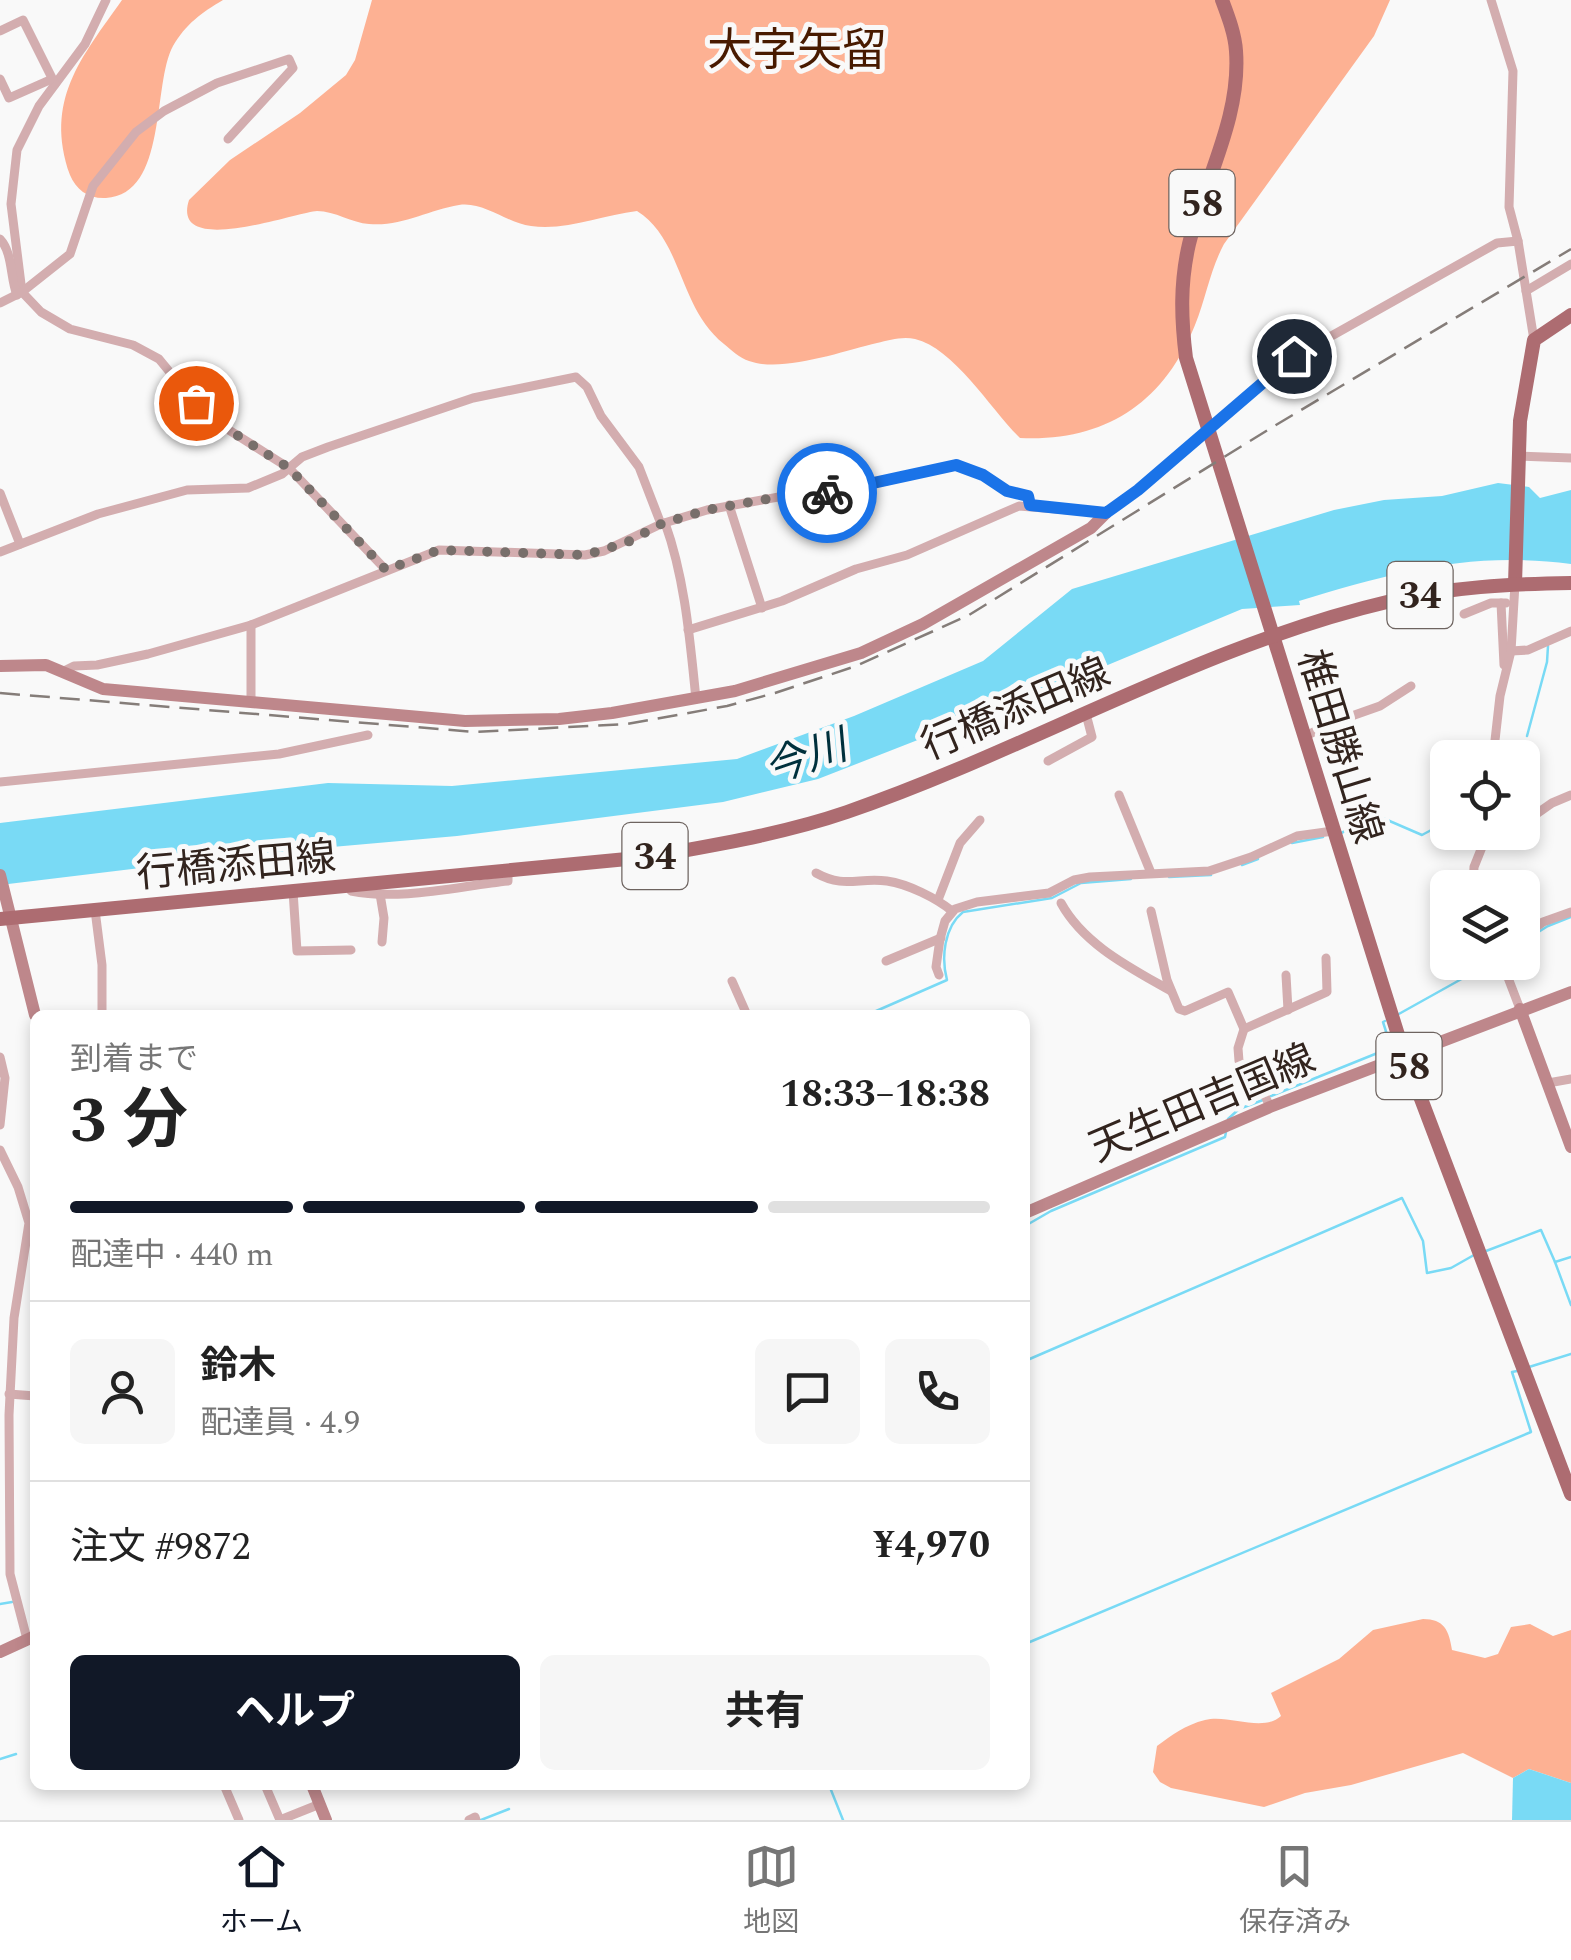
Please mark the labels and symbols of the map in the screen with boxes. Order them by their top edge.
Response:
district label: 大字矢留 [707,17,887,86]
road number: 58 [1170,170,1234,236]
pin [1252,314,1337,399]
pin [154,361,239,446]
courier [777,443,877,543]
road number: 34 [1388,562,1452,628]
street label: 椎田勝山線 [1280,642,1397,851]
street label: 行橋添田線 [912,643,1120,777]
water label: 今川 [756,714,860,802]
road number: 34 [622,823,688,889]
street label: 行橋添田線 [134,827,338,906]
street label: 天生田吉国線 [1081,1029,1325,1179]
road number: 58 [1376,1033,1442,1099]

